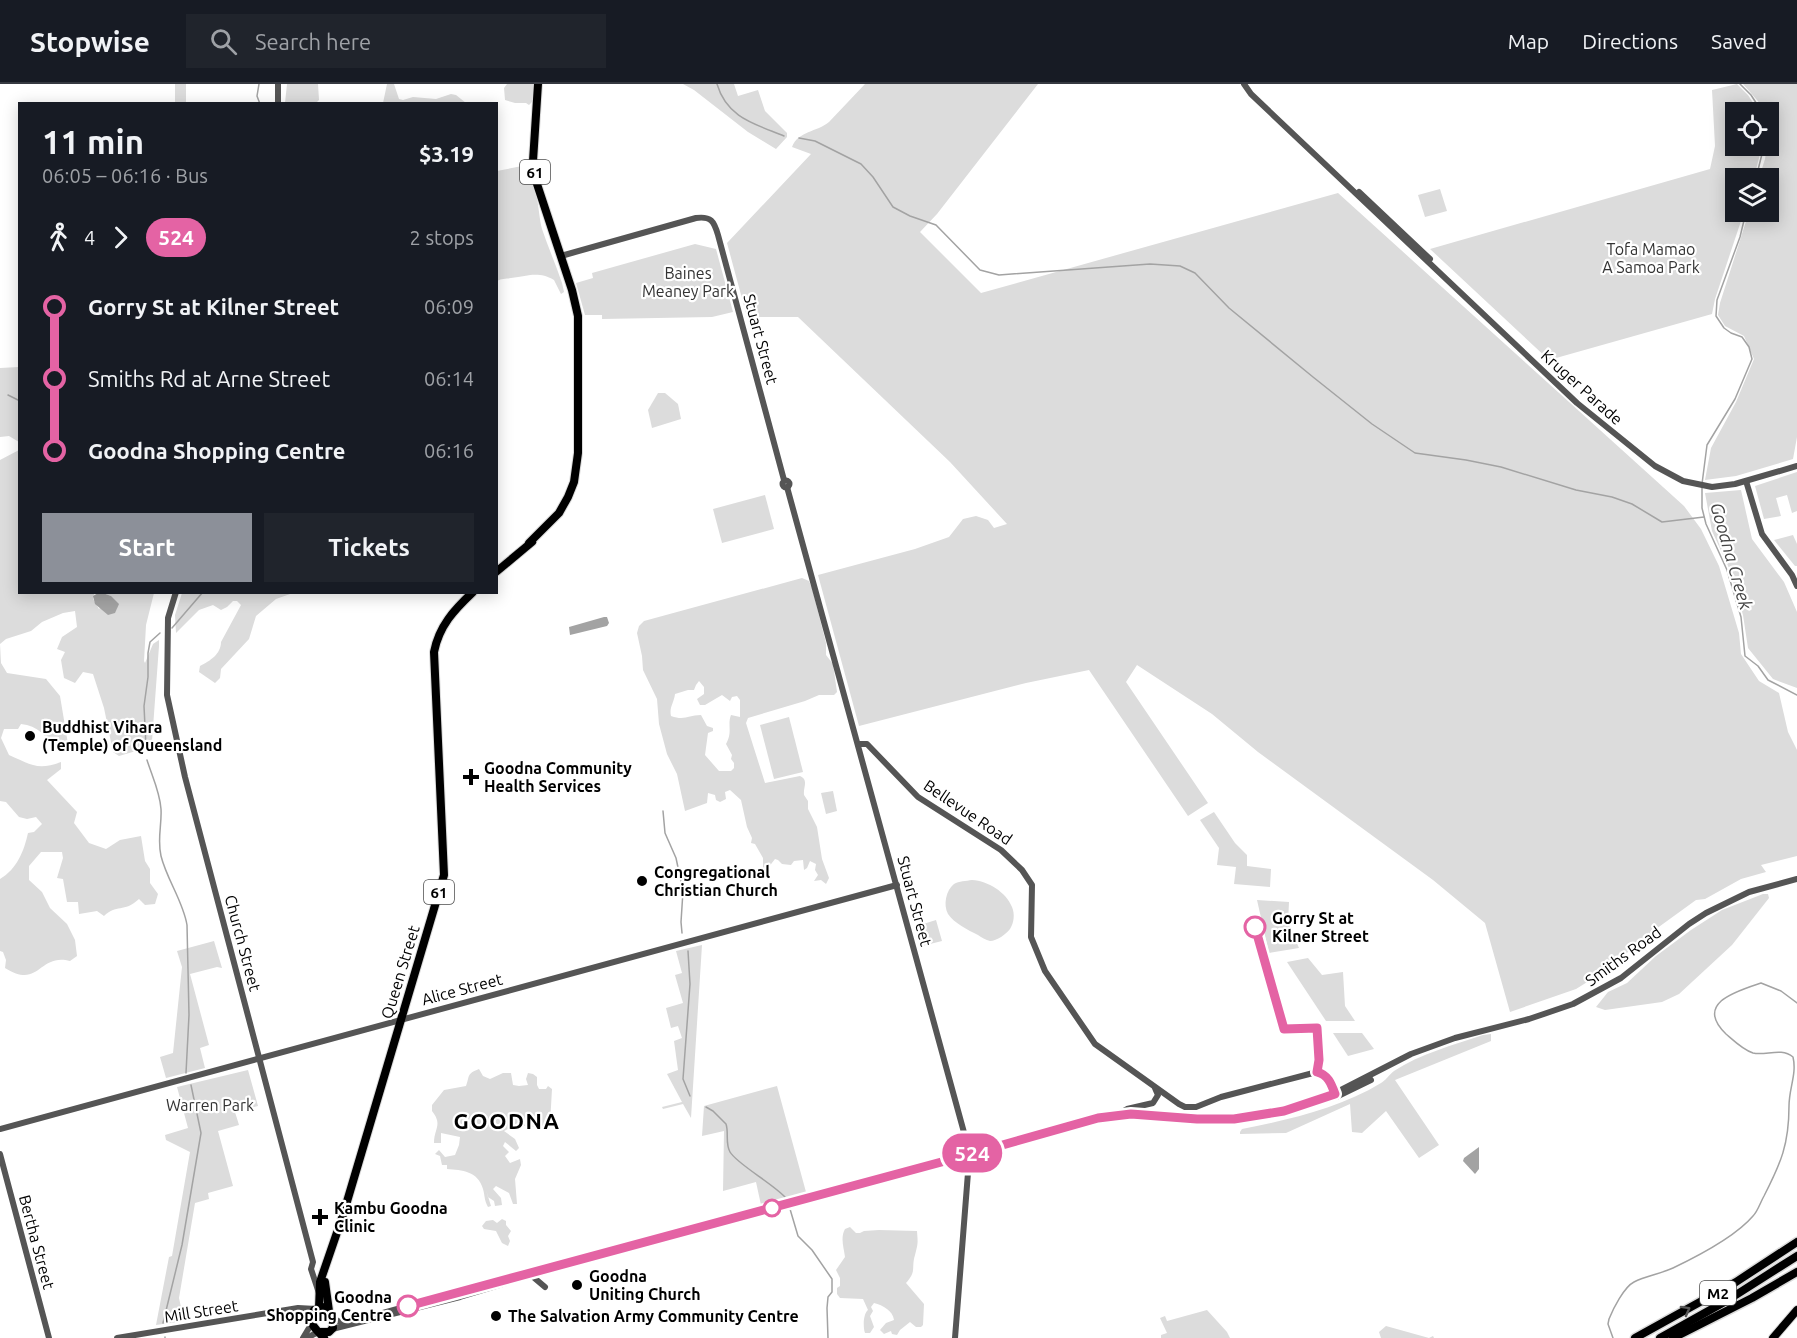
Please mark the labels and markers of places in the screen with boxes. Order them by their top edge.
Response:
place label: Buddhist Vihara (Temple) of Queensland [42,718,222,755]
marker: Buddhist Vihara (Temple) of Queensland [23,729,37,743]
place label: Goodna Community Health Services [484,759,632,795]
marker: Goodna Community Health Services [462,768,480,786]
place label: Congregational Christian Church [654,863,778,899]
marker: Congregational Christian Church [635,874,649,888]
place label: Gorry St at Kilner Street [1272,909,1369,945]
marker: Gorry St at Kilner Street [1244,916,1266,938]
place label: Kambu Goodna Clinic [334,1199,448,1235]
unlabelled marker [763,1199,781,1217]
marker: Kambu Goodna Clinic [311,1208,329,1226]
place label: Goodna Uniting Church [589,1267,701,1303]
marker: Goodna Uniting Church [570,1278,584,1292]
place label: Goodna Shopping Centre [267,1288,392,1324]
marker: Goodna Shopping Centre [397,1295,419,1317]
place label: The Salvation Army Community Centre [508,1307,799,1325]
marker: The Salvation Army Community Centre [489,1309,503,1323]

